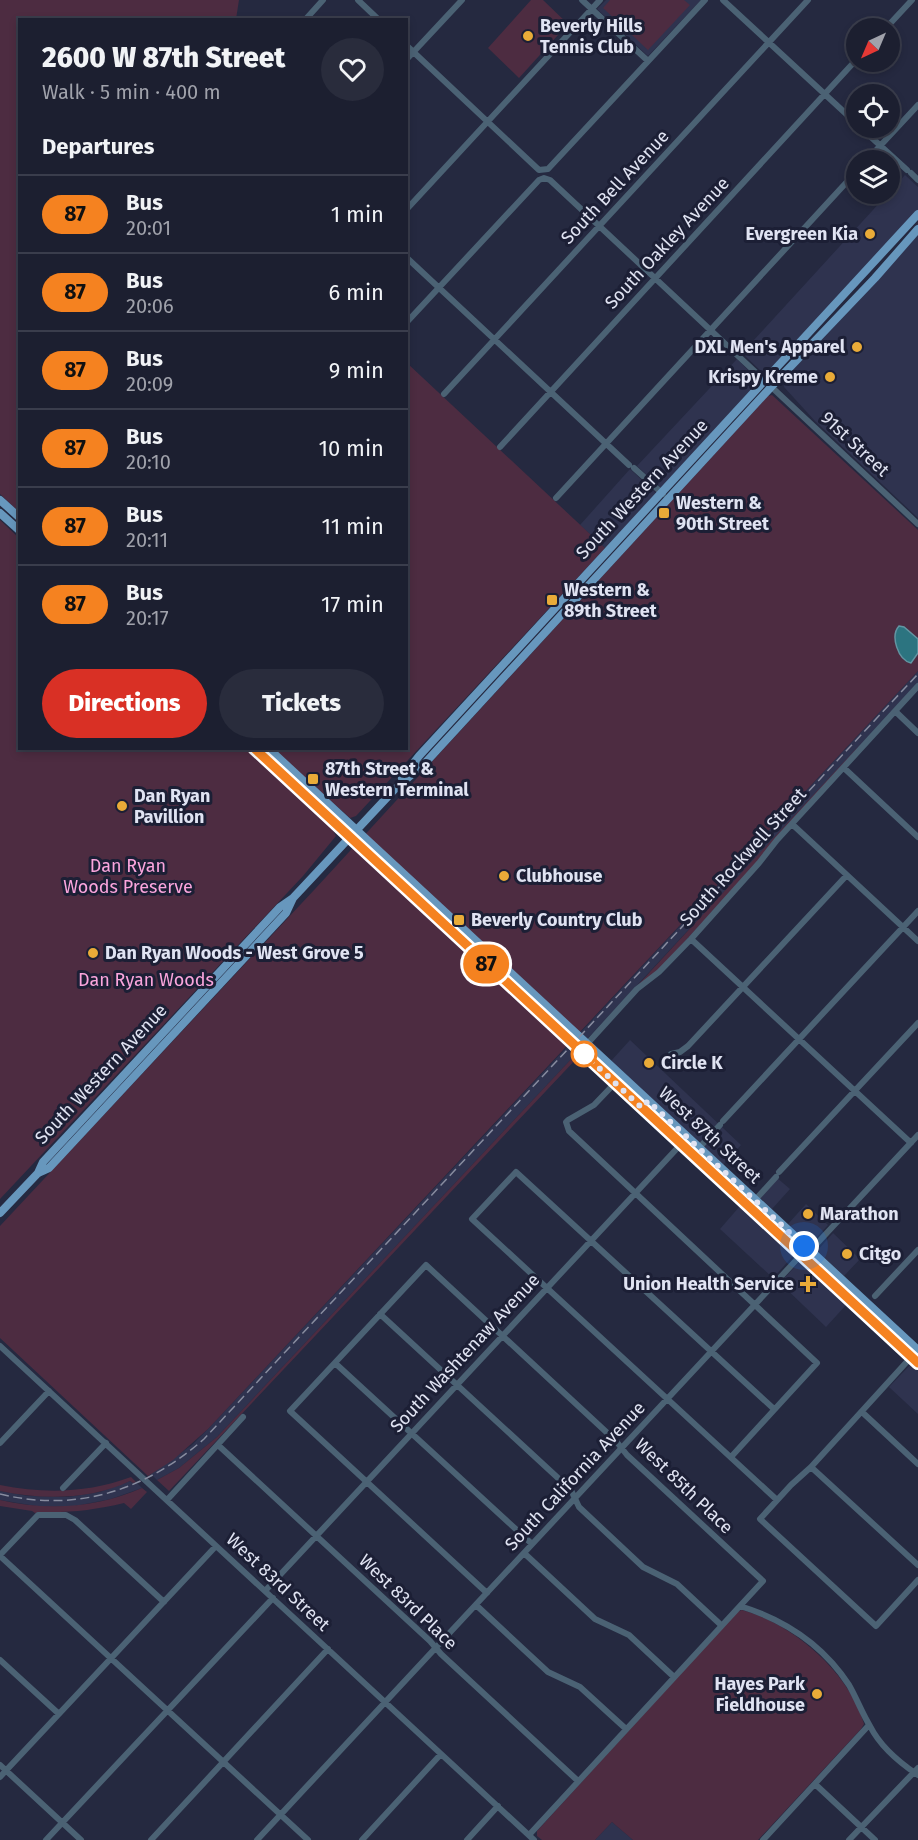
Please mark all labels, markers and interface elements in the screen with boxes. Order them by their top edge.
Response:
place label: Beverly Hills Tennis Club [540,15,643,58]
north arrow [846,18,900,72]
map controls [846,18,900,204]
marker: Beverly Hills Tennis Club [521,29,535,43]
button: heart [321,38,384,101]
text: 2600 W 87th Street [42,41,285,74]
text: Walk · 5 min · 400 m [42,80,221,104]
button: locate [846,84,900,138]
street label: South Bell Avenue [556,125,674,249]
text: Departures [42,133,154,160]
button: layers [846,150,900,204]
street label: South Oakley Avenue [600,173,734,313]
text: Bus [126,189,163,216]
text: 87 [64,201,86,227]
text: 1 min [331,201,384,228]
text: 20:01 [126,216,171,240]
place label: Evergreen Kia [745,223,858,245]
marker: Evergreen Kia [863,227,877,241]
text: Bus [126,267,163,294]
text: 87 [64,279,86,305]
text: 6 min [328,279,384,306]
text: 20:06 [126,294,174,318]
place label: DXL Men's Apparel [695,336,846,358]
marker: DXL Men's Apparel [850,340,864,354]
text: Bus [126,345,163,372]
text: 87 [64,357,86,383]
text: 9 min [329,357,384,384]
place label: Krispy Kreme [708,366,818,388]
marker: Krispy Kreme [823,370,837,384]
text: 20:09 [126,372,173,396]
street label: 91st Street [816,407,894,482]
street label: South Western Avenue [571,414,713,564]
text: Bus [126,423,163,450]
text: 87 [64,435,86,461]
text: 10 min [318,435,384,462]
text: 20:10 [126,450,171,474]
place label: Western & 90th Street [676,492,770,535]
text: Bus [126,501,163,528]
marker: Western & 90th Street [657,506,671,520]
text: 87 [64,513,86,539]
text: 11 min [321,513,384,540]
text: 20:11 [126,528,168,552]
text: Bus [126,579,163,606]
place label: Western & 89th Street [564,579,658,622]
text: 87 [64,591,86,617]
text: 17 min [321,591,384,618]
marker: Western & 89th Street [545,593,559,607]
text: 20:17 [126,606,169,630]
button: Directions [42,669,207,738]
button: Tickets [219,669,384,738]
place label: 87th Street & Western Terminal [325,758,469,801]
marker: 87th Street & Western Terminal [306,772,320,786]
street label: South Rockwell Street [675,783,811,931]
place label: Dan Ryan Pavillion [134,785,210,828]
marker: Dan Ryan Pavillion [115,799,129,813]
park label: Dan Ryan Woods Preserve [63,855,193,898]
place label: Clubhouse [516,865,602,887]
marker: Clubhouse [497,869,511,883]
place label: Beverly Country Club [471,909,643,931]
marker: Beverly Country Club [452,913,466,927]
place label: Dan Ryan Woods - West Grove 5 [105,942,364,964]
line badge: 87 [459,944,513,984]
marker: Dan Ryan Woods - West Grove 5 [86,946,100,960]
text: 87 [475,951,497,977]
park label: Dan Ryan Woods [78,969,214,991]
street label: South Western Avenue [30,999,172,1149]
unlabelled marker [571,1041,597,1067]
place label: Circle K [661,1052,723,1074]
marker: Circle K [642,1056,656,1070]
street label: West 87th Street [654,1082,766,1189]
place label: Marathon [820,1203,899,1225]
marker: Marathon [801,1207,815,1221]
your location [789,1231,819,1261]
place label: Citgo [859,1243,901,1265]
marker: Citgo [840,1247,854,1261]
street label: South Washtenaw Avenue [386,1269,544,1437]
place label: Union Health Service [623,1273,794,1295]
marker: Union Health Service [799,1275,817,1293]
street label: South California Avenue [500,1397,650,1555]
street label: West 85th Place [630,1434,738,1538]
street label: West 83rd Street [222,1528,335,1636]
street label: West 83rd Place [354,1550,462,1654]
place label: Hayes Park Fieldhouse [714,1673,806,1716]
marker: Hayes Park Fieldhouse [810,1687,824,1701]

